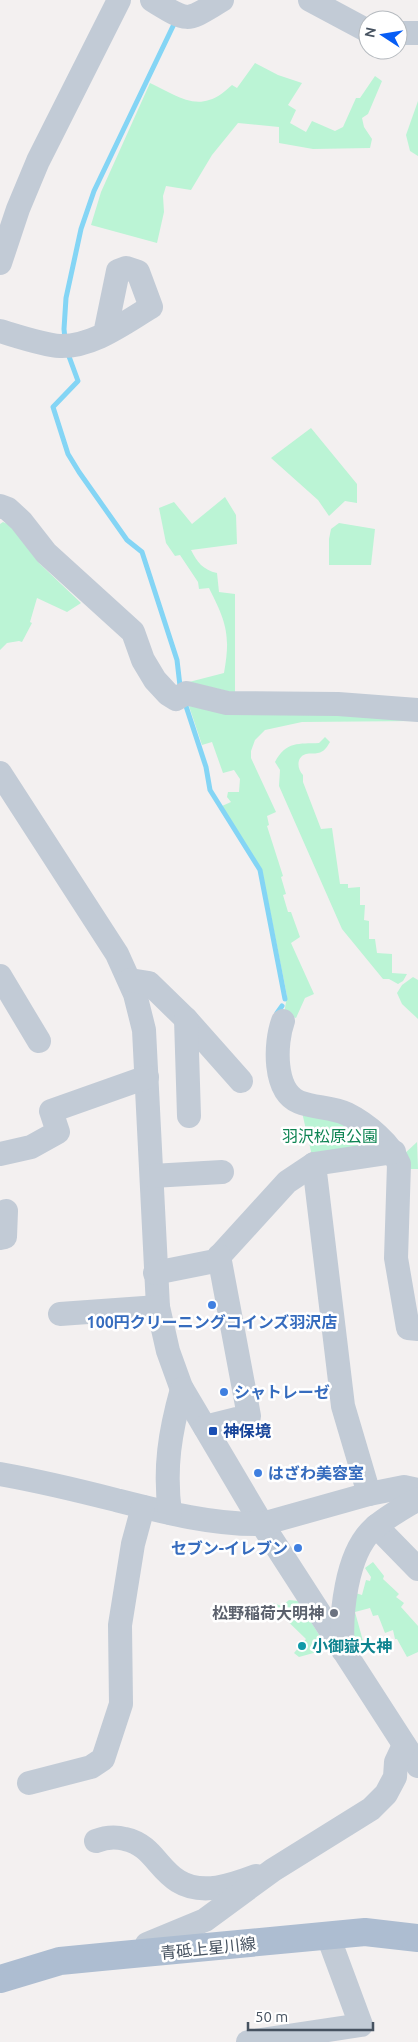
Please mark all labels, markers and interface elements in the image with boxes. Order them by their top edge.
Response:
north arrow [358,10,408,60]
text: N [361,26,379,39]
park label: 羽沢松原公園 [282,1127,378,1145]
marker: 100円クリーニングコインズ羽沢店 [206,1299,218,1311]
place label: 100円クリーニングコインズ羽沢店 [87,1313,337,1331]
place label: シャトレーゼ [234,1383,330,1401]
marker: シャトレーゼ [218,1386,230,1398]
place label: 神保境 [223,1422,271,1440]
marker: 神保境 [207,1425,219,1437]
place label: はざわ美容室 [268,1464,364,1482]
marker: はざわ美容室 [252,1467,264,1479]
place label: セブン-イレブン [171,1539,288,1557]
marker: セブン-イレブン [292,1542,304,1554]
place label: 松野稲荷大明神 [212,1604,324,1622]
marker: 松野稲荷大明神 [328,1607,340,1619]
place label: 小御嶽大神 [312,1637,392,1655]
marker: 小御嶽大神 [296,1640,308,1652]
street label: 青砥上星川線 [159,1934,257,1962]
scale bar [248,2000,373,2032]
text: 50 m [255,2008,288,2025]

